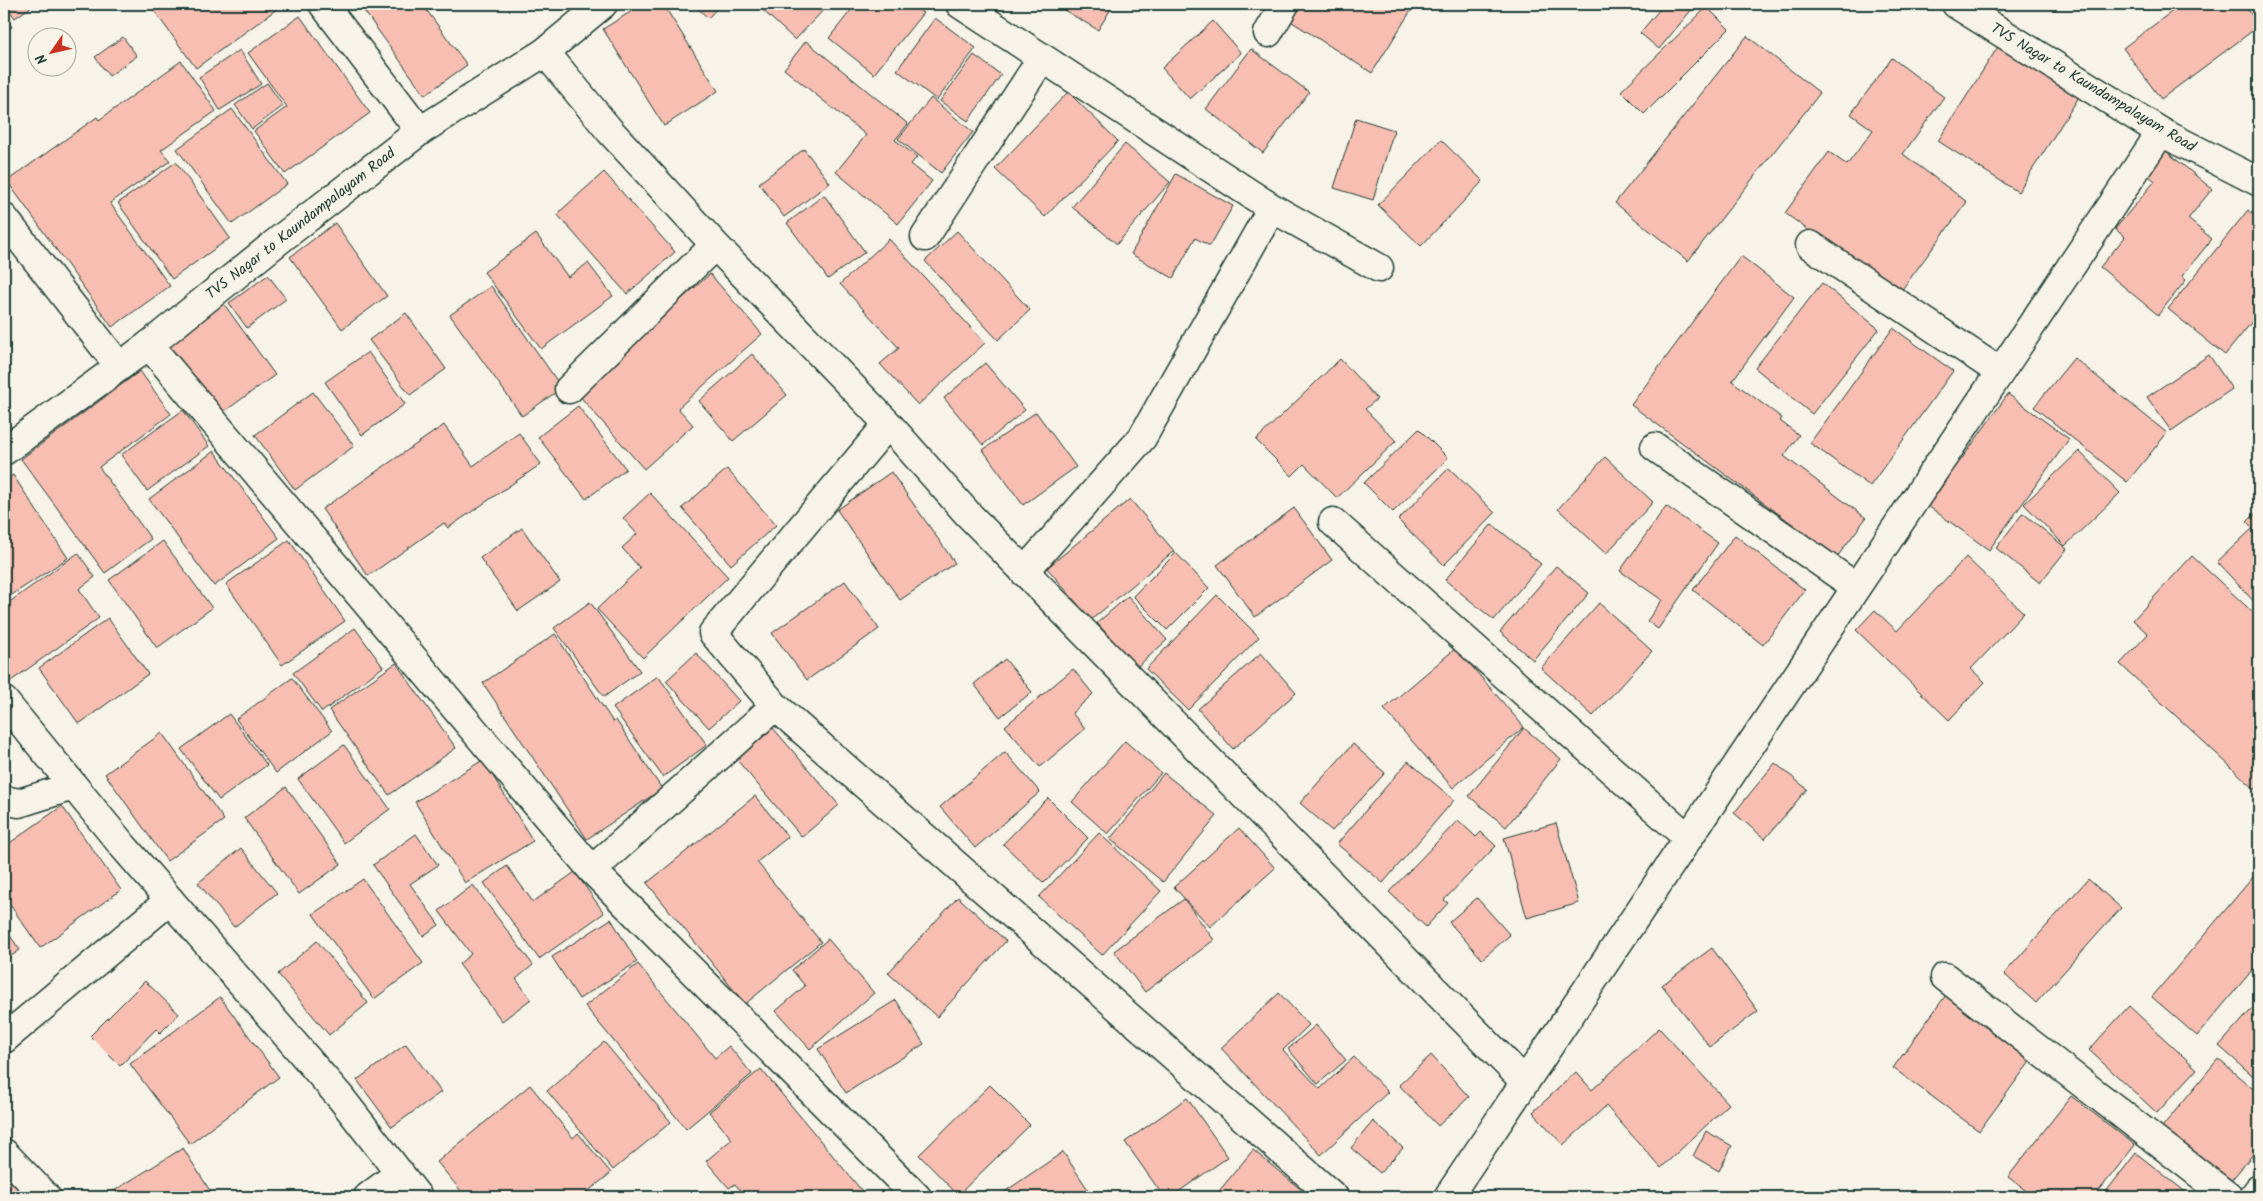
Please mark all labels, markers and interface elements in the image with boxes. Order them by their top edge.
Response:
street label: TVS Nagar to Kaundampalayam Road [1986,17,2201,159]
north arrow [28,28,78,78]
text: N [30,49,54,69]
street label: TVS Nagar to Kaundampalayam Road [201,142,402,306]

